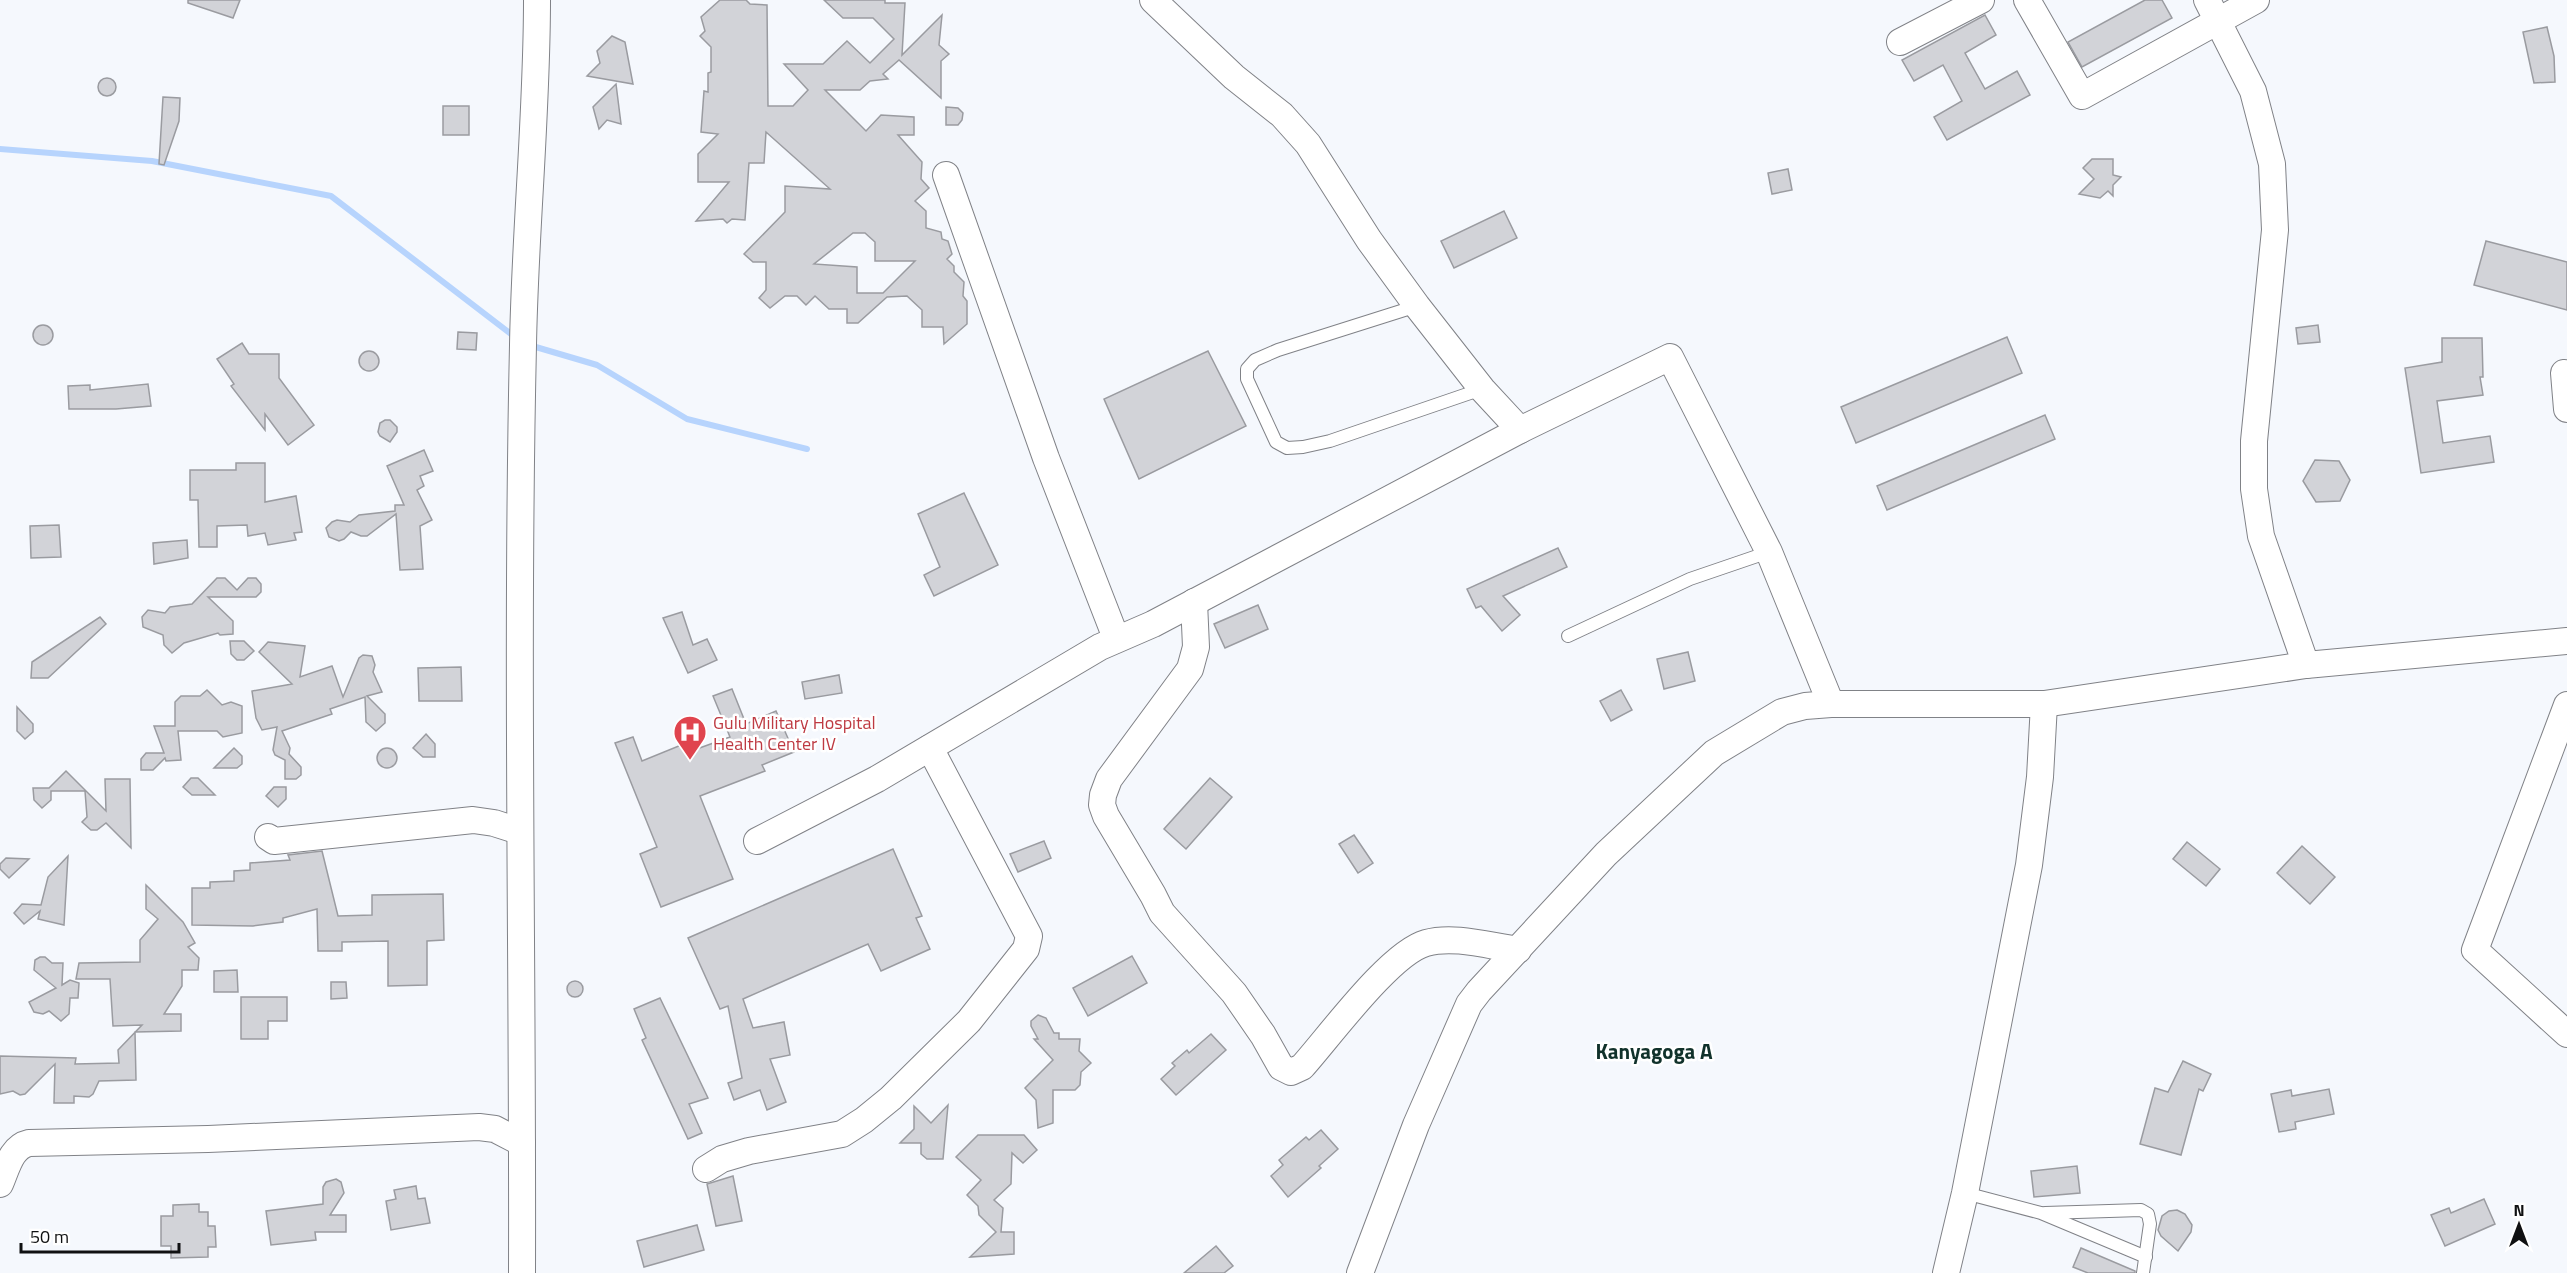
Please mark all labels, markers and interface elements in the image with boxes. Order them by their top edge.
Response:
place label: Gulu Military Hospital Health Center IV [713,709,876,757]
hospital icon: Gulu Military Hospital Health Center IV [672,714,708,761]
district label: Kanyagoga A [1595,1035,1713,1067]
north arrow [2489,1195,2549,1255]
text: N [2513,1198,2525,1222]
scale bar [21,1216,178,1254]
text: 50 m [30,1223,69,1250]

